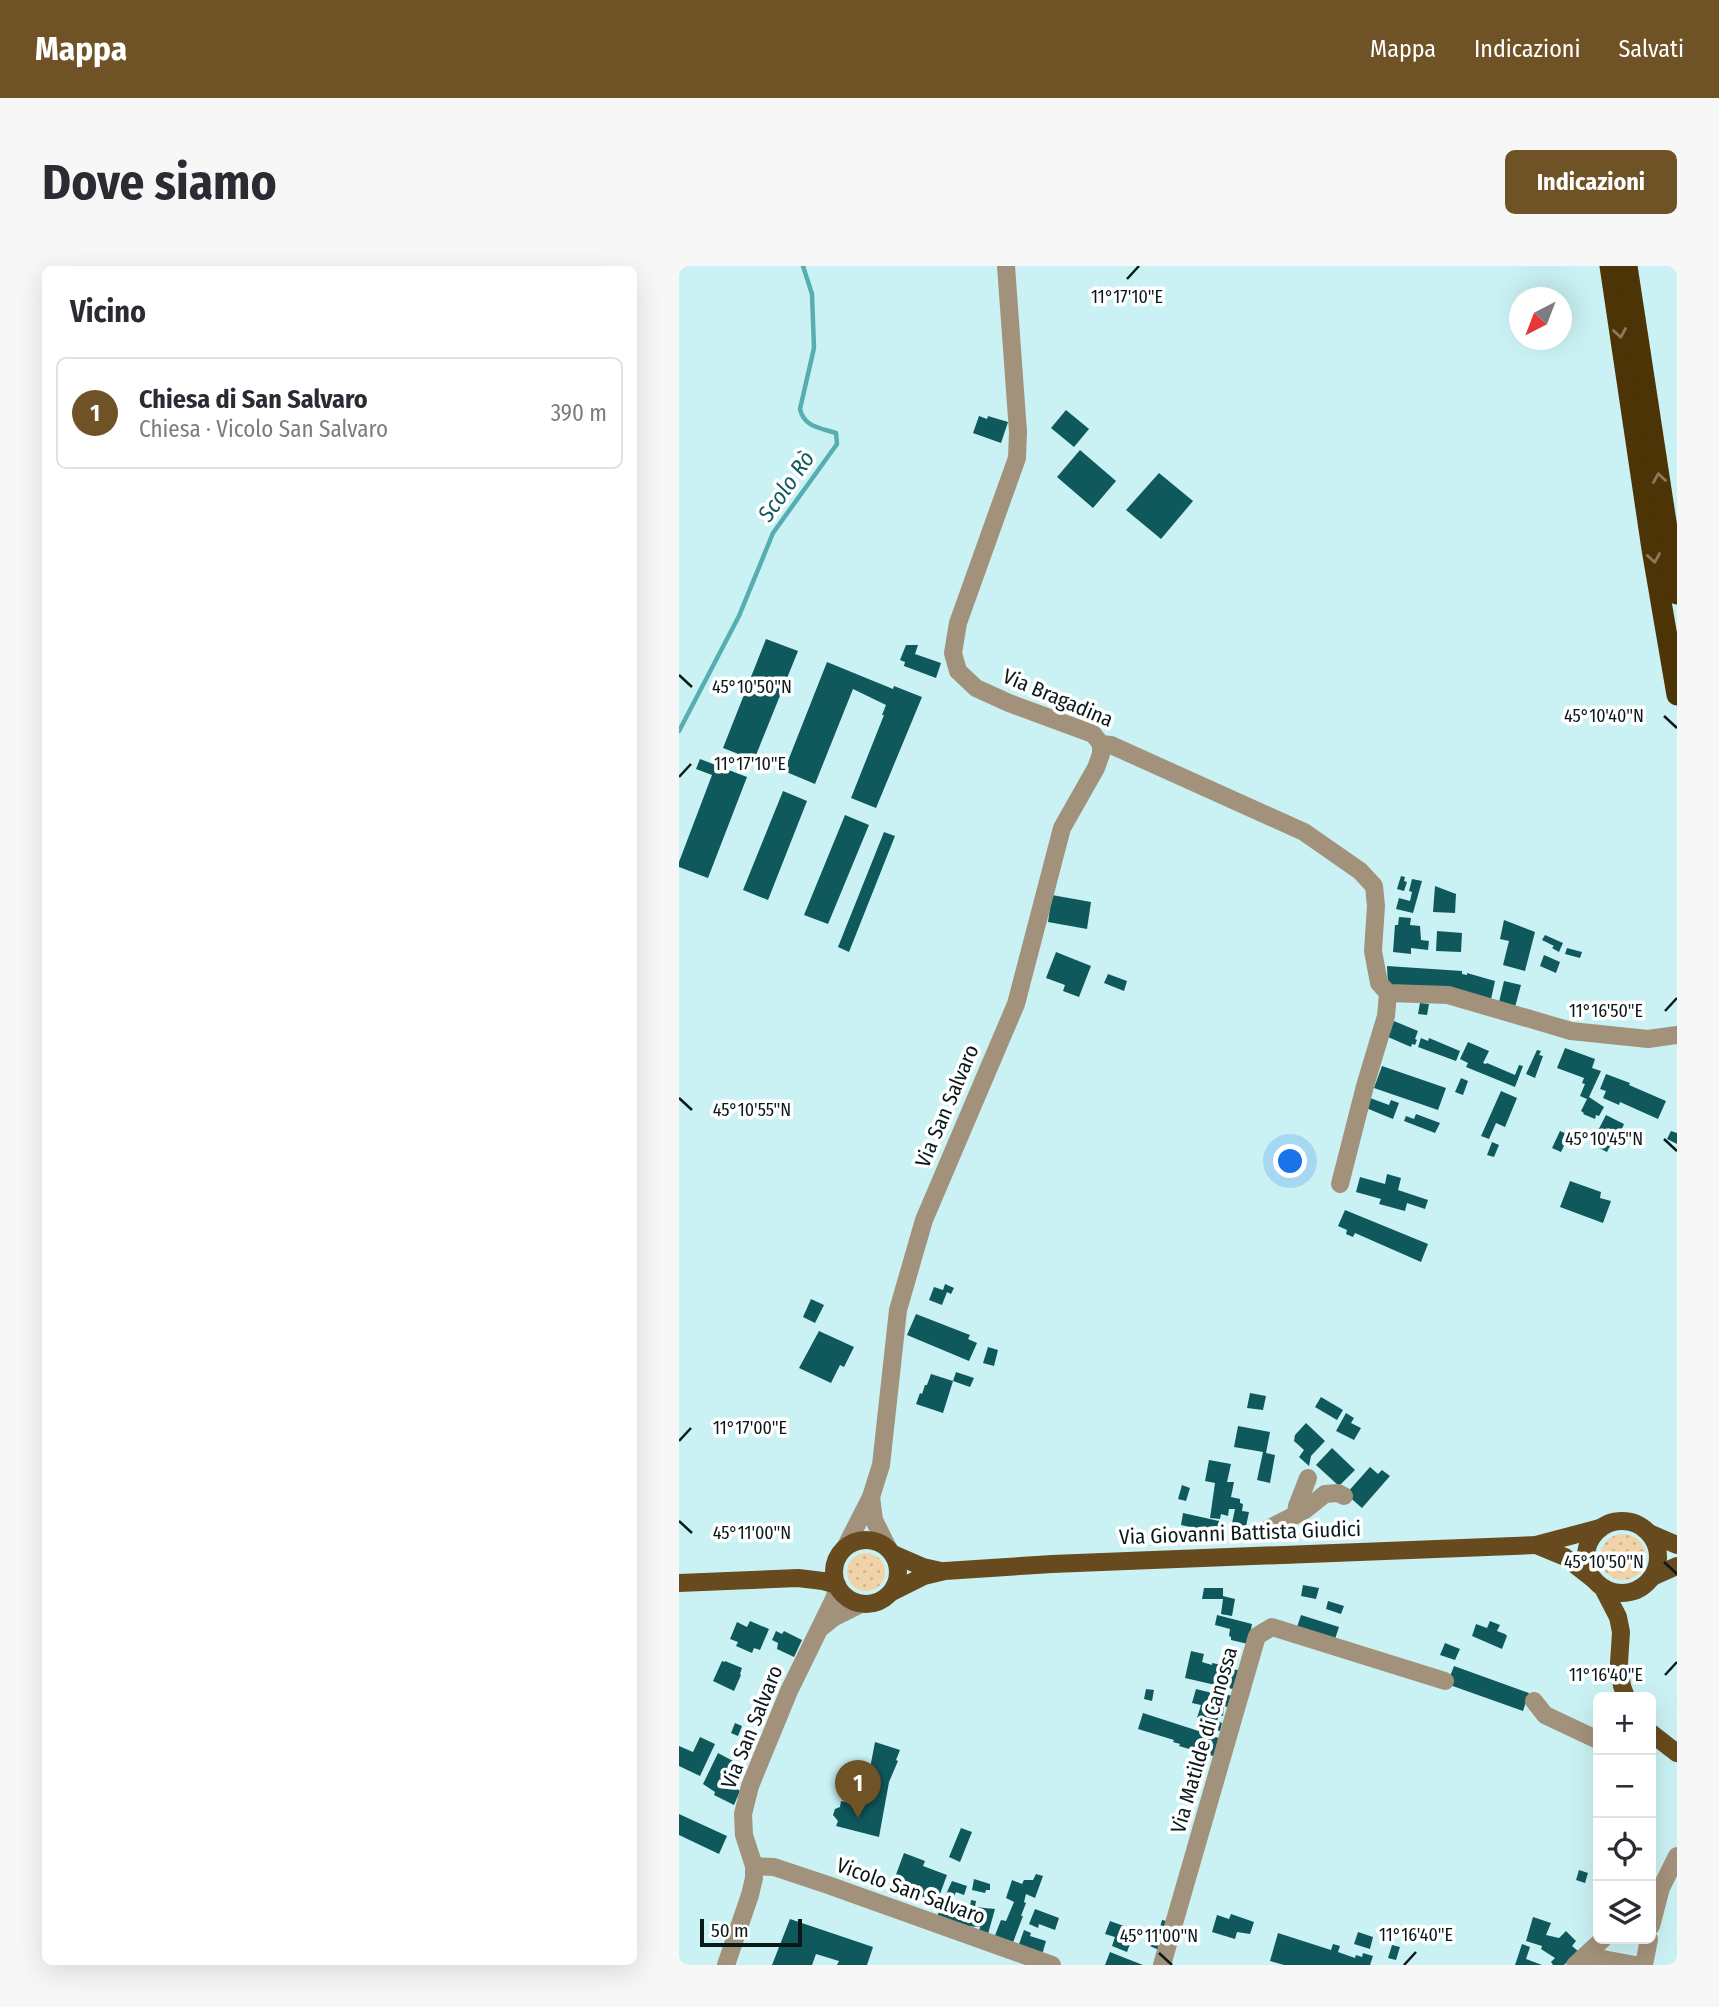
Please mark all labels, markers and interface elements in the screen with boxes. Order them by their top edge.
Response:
text: Mappa [35,29,127,69]
text: Mappa [1370,35,1436,63]
text: Indicazioni [1474,35,1580,63]
text: Salvati [1618,35,1684,63]
button: Indicazioni [1505,150,1677,214]
text: Dove siamo [42,153,277,212]
text: 11°17'10"E [1091,286,1163,308]
north arrow [1509,287,1572,350]
text: Vicino [70,294,146,330]
one-way arrow [1612,328,1627,339]
text: Chiesa di San Salvaro [139,384,368,415]
text: 1 [90,399,100,427]
text: 390 m [551,399,607,427]
text: Chiesa · Vicolo San Salvaro [139,415,388,443]
water label: Scolo Rò [751,445,820,528]
one-way arrow [1652,472,1667,484]
one-way arrow [1646,552,1661,564]
street label: Via Bragadina [999,663,1117,733]
text: 45°10'50"N [712,676,792,698]
text: 45°10'40"N [1564,705,1644,727]
text: 11°17'10"E [714,753,786,775]
text: 11°16'50"E [1569,1000,1643,1022]
street label: Via San Salvaro [909,1041,985,1171]
text: 45°10'55"N [713,1099,791,1121]
text: 45°10'45"N [1565,1128,1643,1150]
your location [1273,1144,1307,1178]
text: 11°17'00"E [713,1417,787,1439]
street label: Via Giovanni Battista Giudici [1119,1516,1361,1550]
text: 45°11'00"N [713,1522,791,1544]
text: 45°10'50"N [1564,1551,1644,1573]
street label: Via Matilde di Canossa [1165,1644,1243,1836]
street label: Via San Salvaro [715,1661,789,1793]
text: 11°16'40"E [1569,1664,1643,1686]
map controls [1593,1692,1656,1944]
button: + [1593,1692,1656,1755]
button: − [1593,1755,1656,1818]
pin: 1 [835,1760,881,1818]
button: locate [1593,1818,1656,1881]
street label: Vicolo San Salvaro [833,1852,989,1930]
button: layers [1593,1881,1656,1944]
scale bar [700,1916,801,1948]
text: 50 m [711,1919,749,1942]
text: 11°16'40"E [1379,1924,1453,1946]
text: 45°11'00"N [1120,1925,1198,1947]

